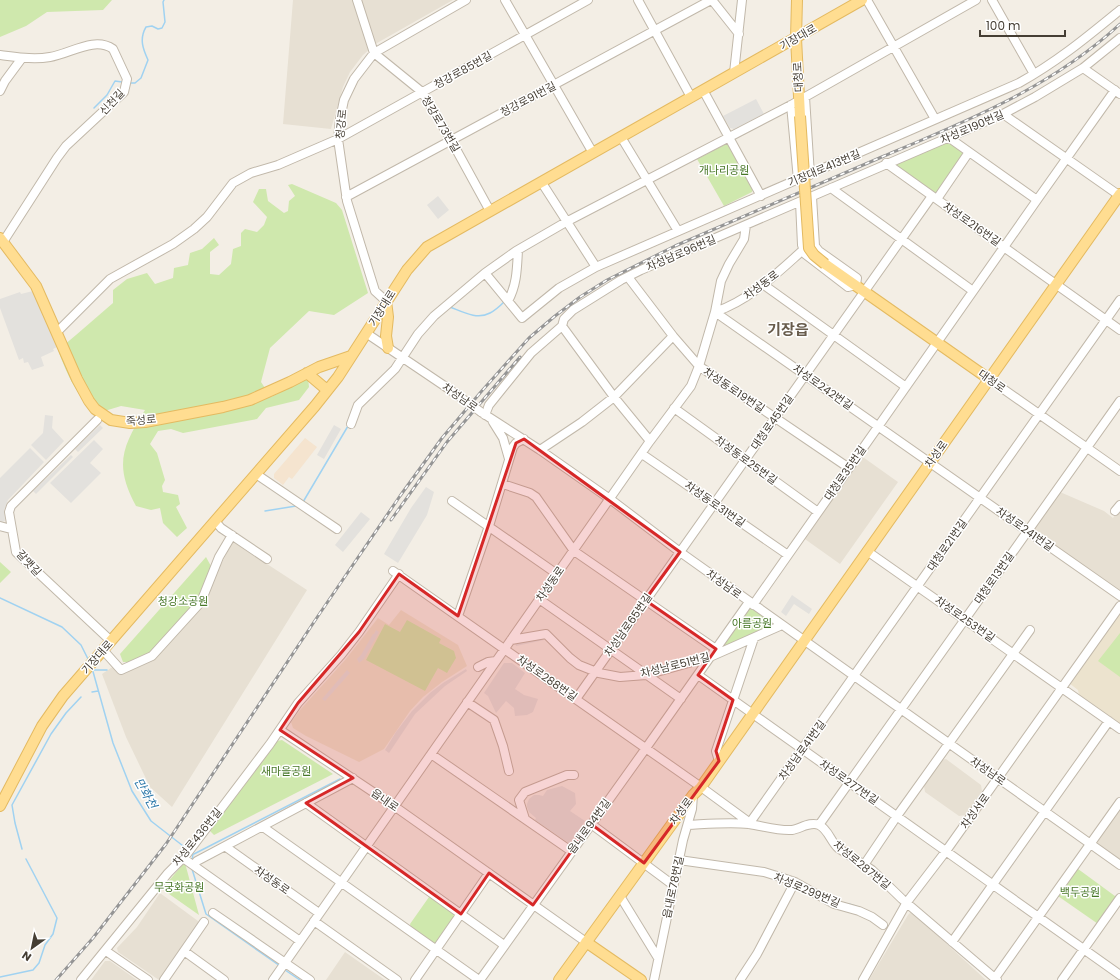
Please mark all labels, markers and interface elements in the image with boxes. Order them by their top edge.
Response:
scale bar [980,12,1065,38]
text: 100 m [986,17,1020,34]
street label: 기장대로 [776,20,820,54]
street label: 청강로85번길 [431,47,495,93]
street label: 대청로 [789,61,807,93]
street label: 청강로91번길 [497,78,559,120]
street label: 신천길 [96,85,128,119]
street label: 청강로73번길 [418,93,464,155]
street label: 차성로190번길 [938,106,1006,148]
street label: 청강로 [331,108,351,140]
street label: 기장대로413번길 [785,145,863,191]
park label: 개나리공원 [699,162,749,178]
street label: 차성로216번길 [940,198,1004,250]
street label: 차성남로96번길 [644,231,718,275]
street label: 차성동로 [740,266,782,304]
street label: 기장대로 [364,287,400,329]
district label: 기장읍 [767,319,809,340]
street label: 차성로242번길 [790,360,856,414]
street label: 차성동로19번길 [700,363,768,417]
street label: 대청로 [975,366,1009,396]
street label: 차성남로 [439,379,481,415]
street label: 대청로45번길 [747,391,797,453]
street label: 죽성로 [125,411,157,429]
street label: 차성동로25번길 [711,432,781,488]
street label: 차성로 [921,437,951,471]
street label: 대청로35번길 [820,442,870,504]
street label: 차성동로31번길 [681,477,749,531]
street label: 차성로241번길 [993,503,1057,555]
street label: 대청로21번길 [923,516,971,574]
street label: 갈맷길 [13,546,45,580]
street label: 대청로13번길 [970,549,1018,607]
street label: 차성동로 [532,563,568,605]
street label: 차성남로 [703,566,745,602]
street label: 차성남로65번길 [600,590,656,660]
street label: 차성로253번길 [932,592,998,646]
park label: 청강소공원 [158,593,208,609]
park label: 아름공원 [732,615,772,631]
street label: 기장대로 [78,636,116,678]
street label: 차성남로51번길 [639,649,711,681]
street label: 차성로288번길 [513,651,581,705]
street label: 차성남로41번길 [775,717,829,783]
street label: 차성남로 [967,753,1009,789]
street label: 차성로277번길 [816,756,882,808]
park label: 새마을공원 [261,763,311,779]
water label: 만화천 [131,774,162,813]
street label: 읍내로 [368,785,402,815]
street label: 차성서로 [957,790,993,832]
street label: 차성로 [666,794,696,828]
street label: 읍내로94번길 [564,795,614,857]
street label: 차성로436번길 [168,804,226,870]
street label: 차성로287번길 [830,837,894,893]
street label: 읍내로78번길 [659,854,687,920]
street label: 차성동로 [251,862,293,898]
street label: 차성로299번길 [771,869,843,911]
park label: 무궁화공원 [154,879,204,895]
park label: 백두공원 [1060,884,1100,900]
north arrow [12,928,52,968]
text: N [19,947,34,965]

